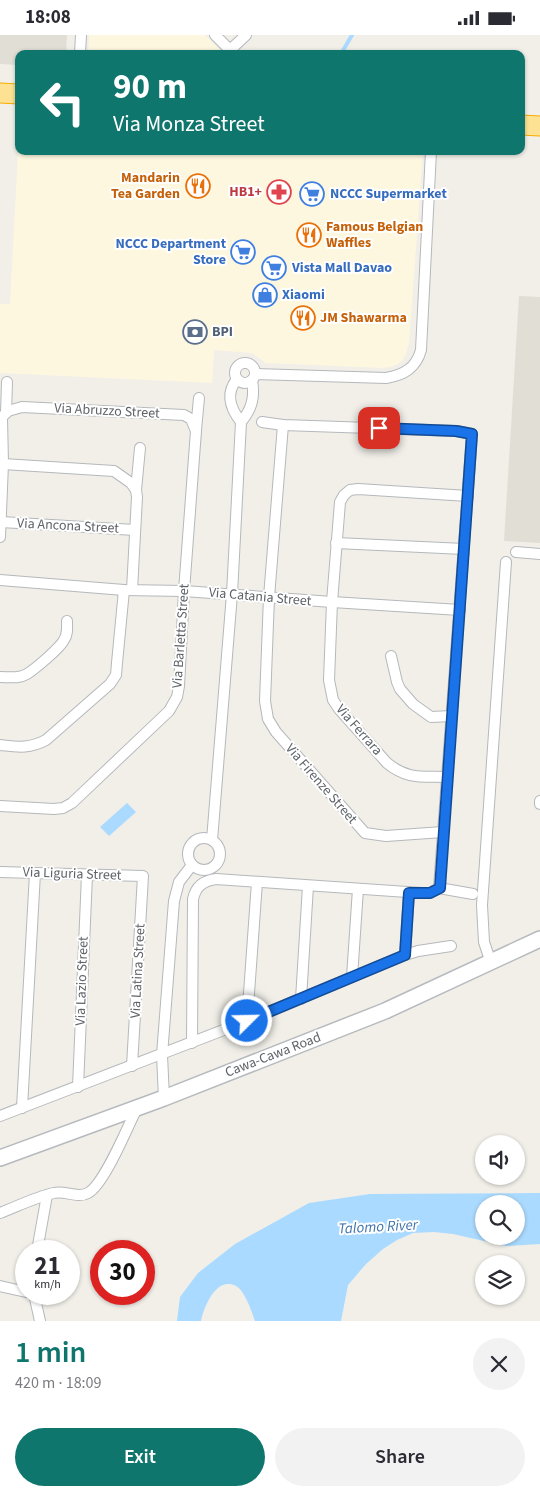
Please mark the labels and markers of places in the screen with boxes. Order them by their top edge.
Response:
place label: Mandarin Tea Garden [111,168,180,204]
restaurant icon: Mandarin Tea Garden [185,173,211,199]
pharmacy icon: HB1+ [266,179,292,205]
supermarket icon: NCCC Supermarket [299,181,325,207]
place label: HB1+ [229,182,262,202]
place label: NCCC Supermarket [330,184,447,204]
place label: Famous Belgian Waffles [326,217,423,253]
restaurant icon: Famous Belgian Waffles [296,222,322,248]
place label: NCCC Department Store [116,234,227,270]
supermarket icon: NCCC Department Store [230,239,256,265]
supermarket icon: Vista Mall Davao [261,255,287,281]
place label: Vista Mall Davao [291,258,392,278]
shop icon: Xiaomi [252,282,278,308]
place label: Xiaomi [282,285,325,305]
restaurant icon: JM Shawarma [290,305,316,331]
place label: JM Shawarma [320,308,407,328]
bank icon: BPI [182,319,208,345]
place label: BPI [212,322,233,342]
pin [358,407,400,449]

